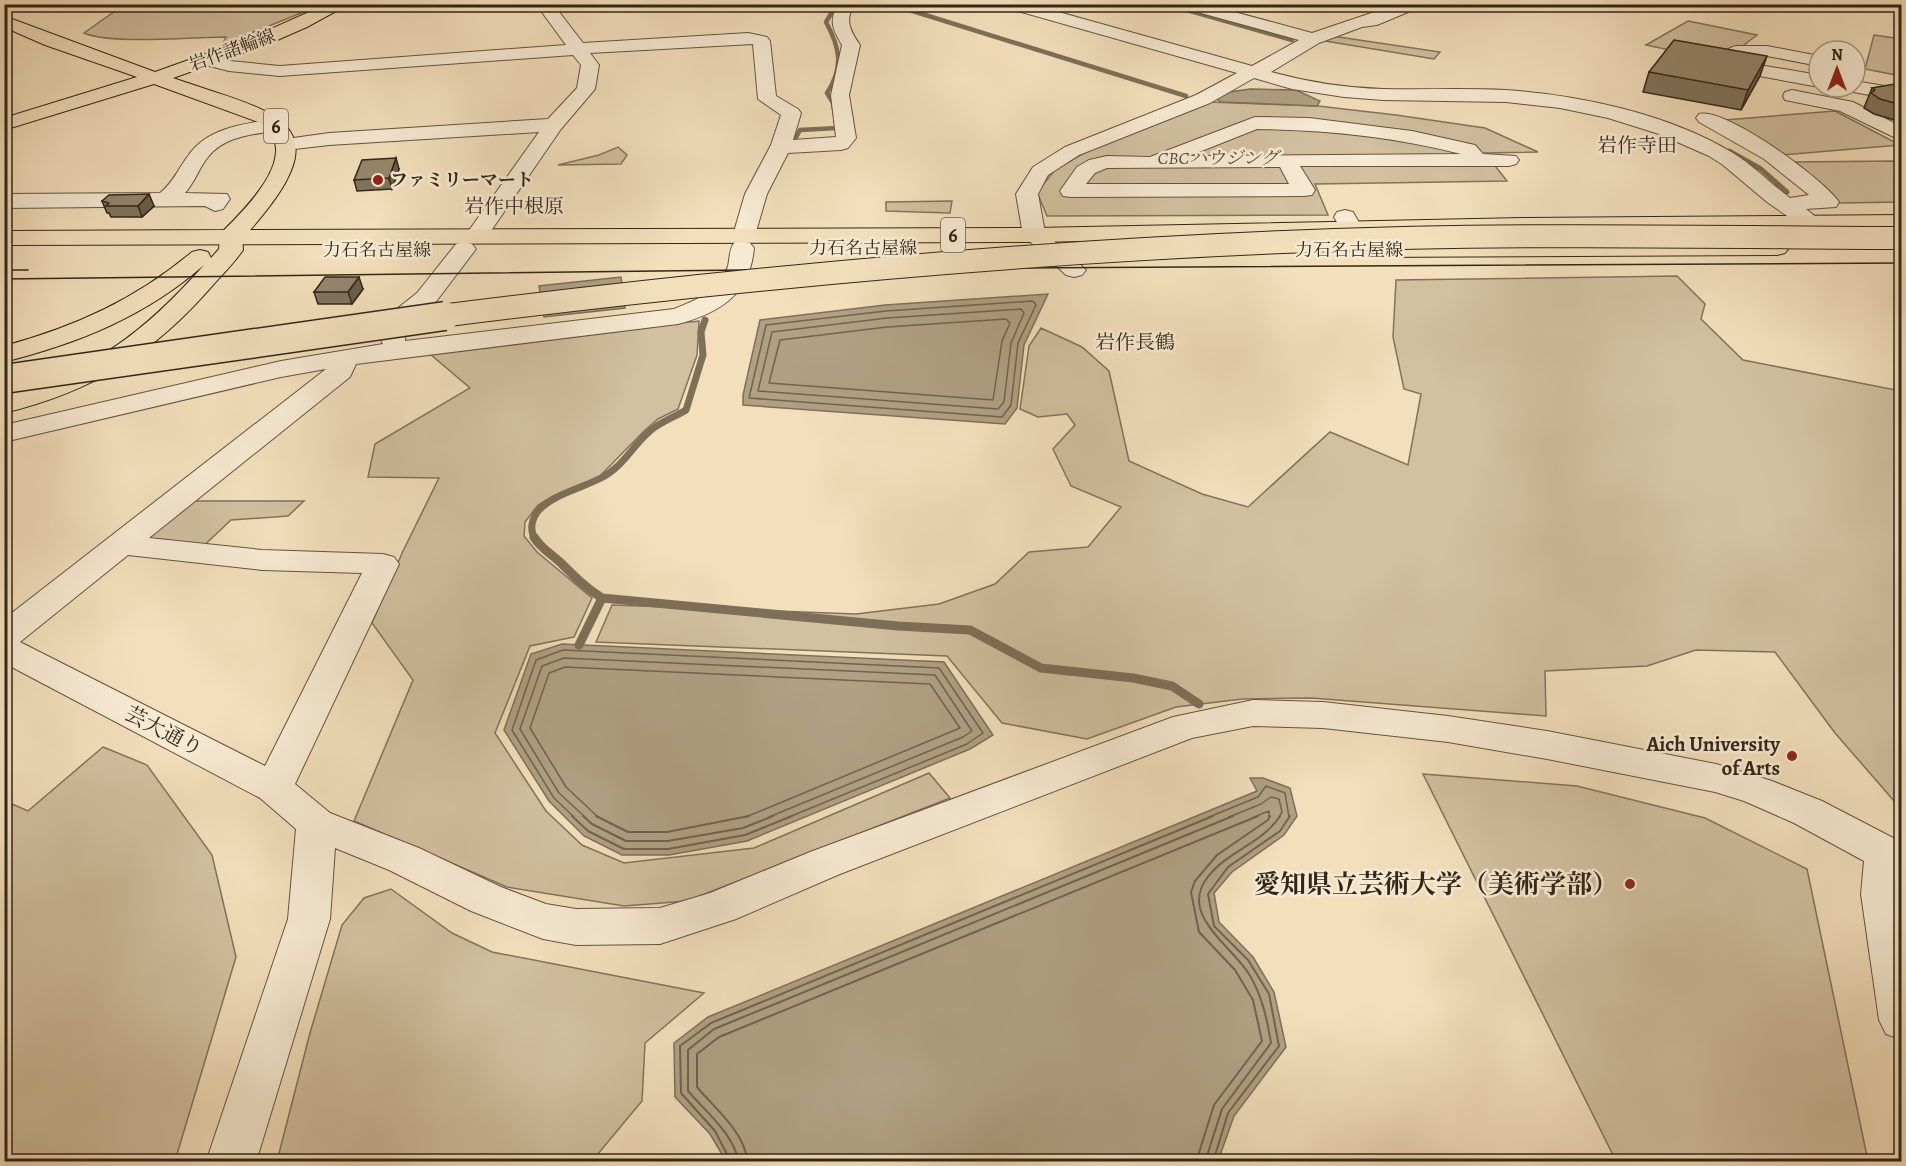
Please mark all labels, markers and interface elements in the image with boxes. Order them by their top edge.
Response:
street label: 岩作諸輪線 [186,23,278,77]
north arrow [1807,39,1867,99]
text: N [1831,44,1843,66]
road number: 6 [264,109,288,143]
district label: 岩作寺田 [1597,132,1677,159]
park label: CBCハウジング [1157,146,1283,170]
place label: ファミリーマート [390,168,534,192]
marker: ファミリーマート [371,173,385,187]
district label: 岩作中根原 [464,193,564,220]
road number: 6 [941,218,965,252]
street label: 力石名古屋線 [809,236,917,260]
street label: 力石名古屋線 [323,238,431,262]
street label: 力石名古屋線 [1295,238,1403,262]
district label: 岩作長鶴 [1095,329,1175,356]
street label: 芸大通り [120,699,208,763]
place label: Aich University of Arts [1645,730,1781,782]
marker: Aich University of Arts [1785,749,1799,763]
place label: 愛知県立芸術大学（美術学部） [1254,867,1618,902]
marker: 愛知県立芸術大学（美術学部） [1623,877,1637,891]

